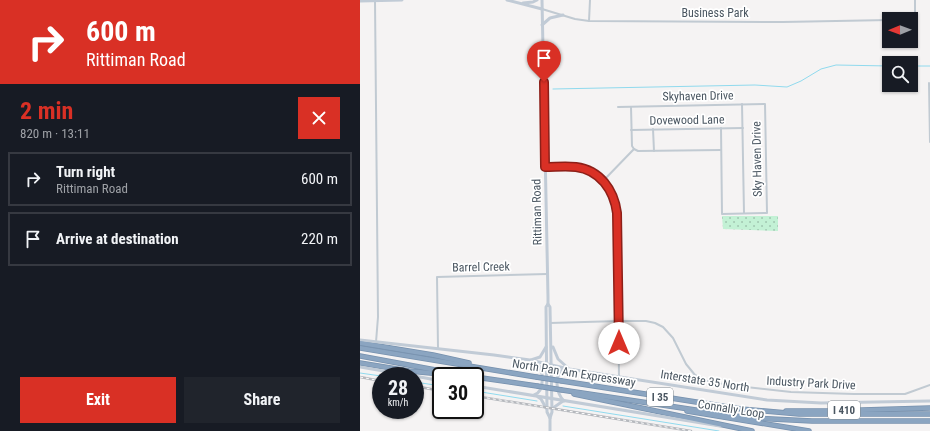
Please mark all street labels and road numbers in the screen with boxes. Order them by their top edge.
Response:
street label: Business Park [681,6,749,20]
street label: Skyhaven Drive [662,88,734,104]
street label: Dovewood Lane [649,112,725,128]
street label: Sky Haven Drive [749,121,765,197]
street label: Rittiman Road [529,179,545,245]
street label: Barrel Creek [452,259,511,275]
street label: North Pan Am Expressway [511,356,637,390]
street label: Interstate 35 North [660,367,751,395]
street label: Industry Park Drive [766,374,856,392]
road number: I 35 [647,388,673,406]
street label: Connally Loop [697,397,765,421]
road number: I 410 [828,401,860,419]

